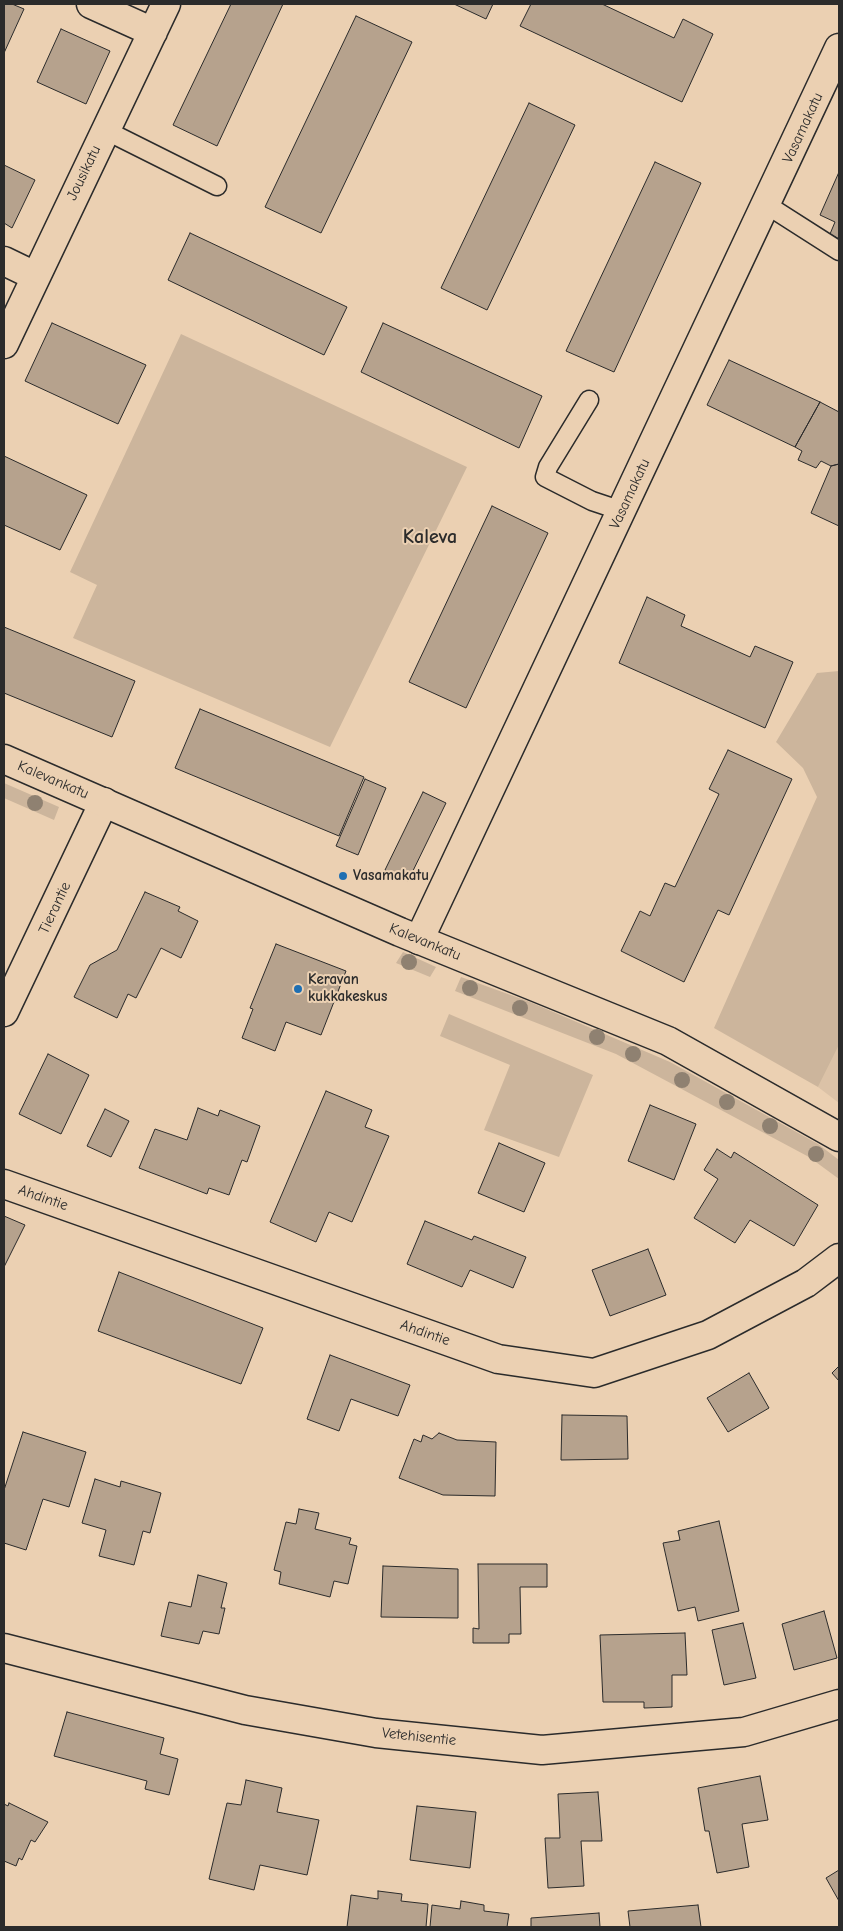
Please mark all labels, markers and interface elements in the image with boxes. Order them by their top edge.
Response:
street label: Vasamakatu [779,90,827,166]
street label: Jousikatu [63,143,105,203]
street label: Vasamakatu [606,456,654,532]
district label: Kaleva [403,525,457,549]
street label: Kalevankatu [15,757,91,803]
place label: Vasamakatu [353,867,429,885]
marker: Vasamakatu [337,870,349,882]
street label: Tierantie [35,879,75,937]
street label: Kalevankatu [387,919,463,965]
place label: Keravan kukkakeskus [308,971,387,1006]
marker: Keravan kukkakeskus [292,983,304,995]
street label: Ahdintie [16,1181,70,1215]
street label: Ahdintie [398,1316,452,1350]
street label: Vetehisentie [381,1724,457,1750]

